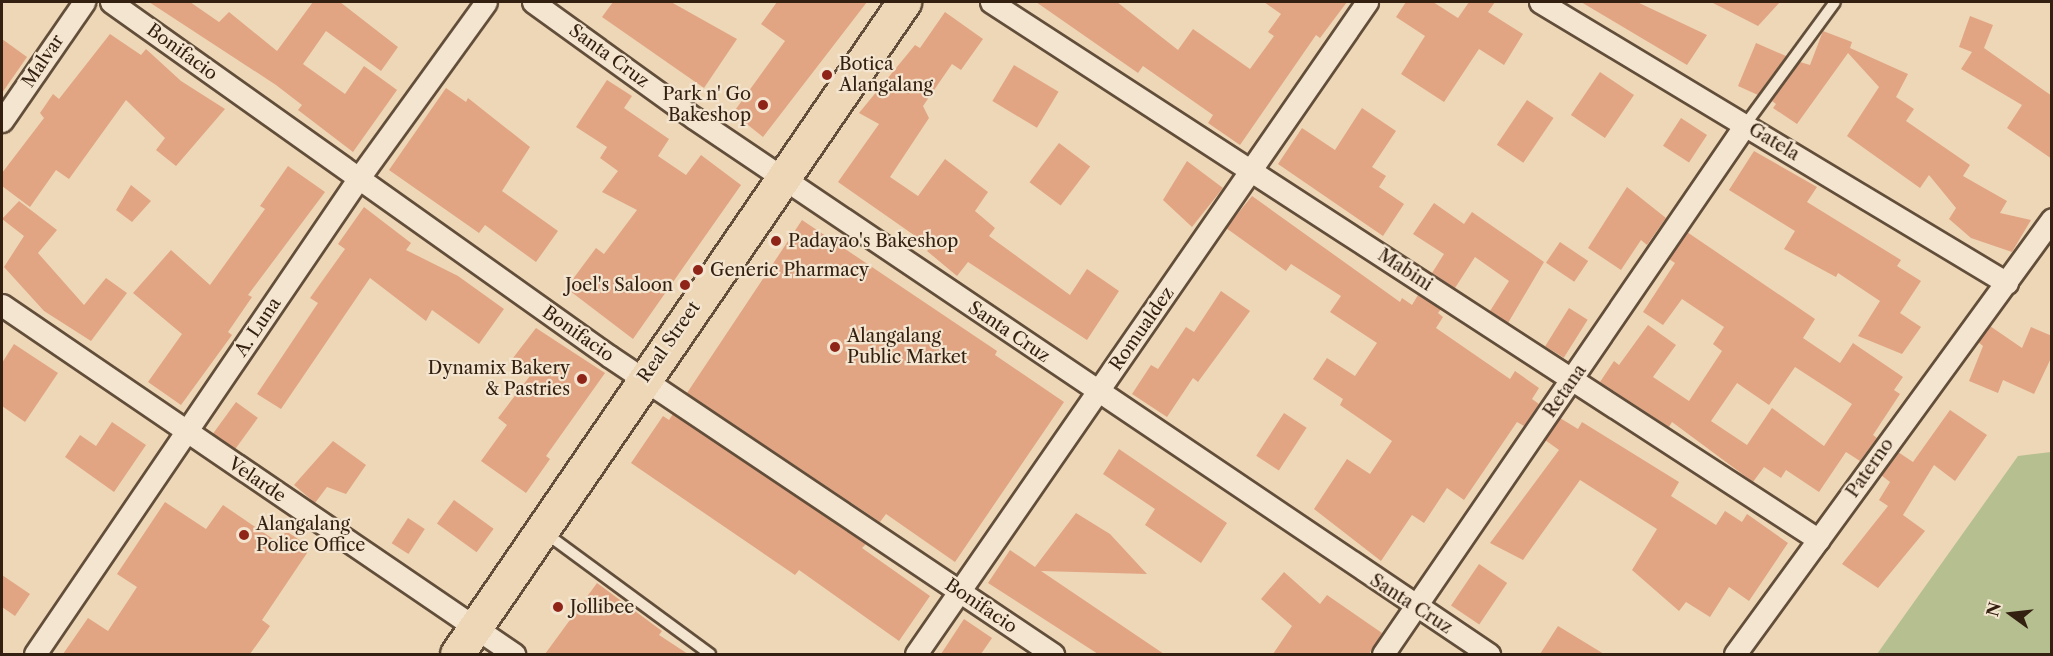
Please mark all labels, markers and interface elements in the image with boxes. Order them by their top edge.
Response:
street label: Bonifacio [142,19,222,85]
street label: Santa Cruz [565,20,653,92]
street label: Malvar [18,31,68,91]
place label: Botica Alangalang [839,54,933,97]
marker: Botica Alangalang [820,68,834,82]
place label: Park n' Go Bakeshop [662,84,751,127]
marker: Park n' Go Bakeshop [756,98,770,112]
street label: Gatela [1745,119,1803,165]
place label: Padayao's Bakeshop [788,230,958,252]
marker: Padayao's Bakeshop [769,234,783,248]
street label: Mabini [1374,244,1436,296]
place label: Generic Pharmacy [710,259,869,281]
marker: Generic Pharmacy [691,263,705,277]
place label: Joel's Saloon [565,274,673,296]
marker: Joel's Saloon [678,278,692,292]
street label: Romualdez [1105,283,1179,375]
street label: A. Luna [230,293,286,361]
street label: Real Street [633,297,705,387]
street label: Santa Cruz [964,297,1054,367]
street label: Bonifacio [538,302,618,366]
place label: Alangalang Public Market [847,326,967,368]
marker: Alangalang Public Market [828,340,842,354]
place label: Dynamix Bakery & Pastries [428,358,570,400]
street label: Retana [1539,360,1591,422]
marker: Dynamix Bakery & Pastries [575,372,589,386]
street label: Paterno [1842,434,1898,502]
street label: Velarde [224,453,290,507]
place label: Alangalang Police Office [256,514,365,556]
marker: Alangalang Police Office [237,528,251,542]
street label: Santa Cruz [1366,569,1456,639]
street label: Bonifacio [941,574,1021,638]
north arrow [1981,584,2041,644]
place label: Jollibee [570,596,634,618]
marker: Jollibee [551,600,565,614]
text: N [1982,600,2005,619]

